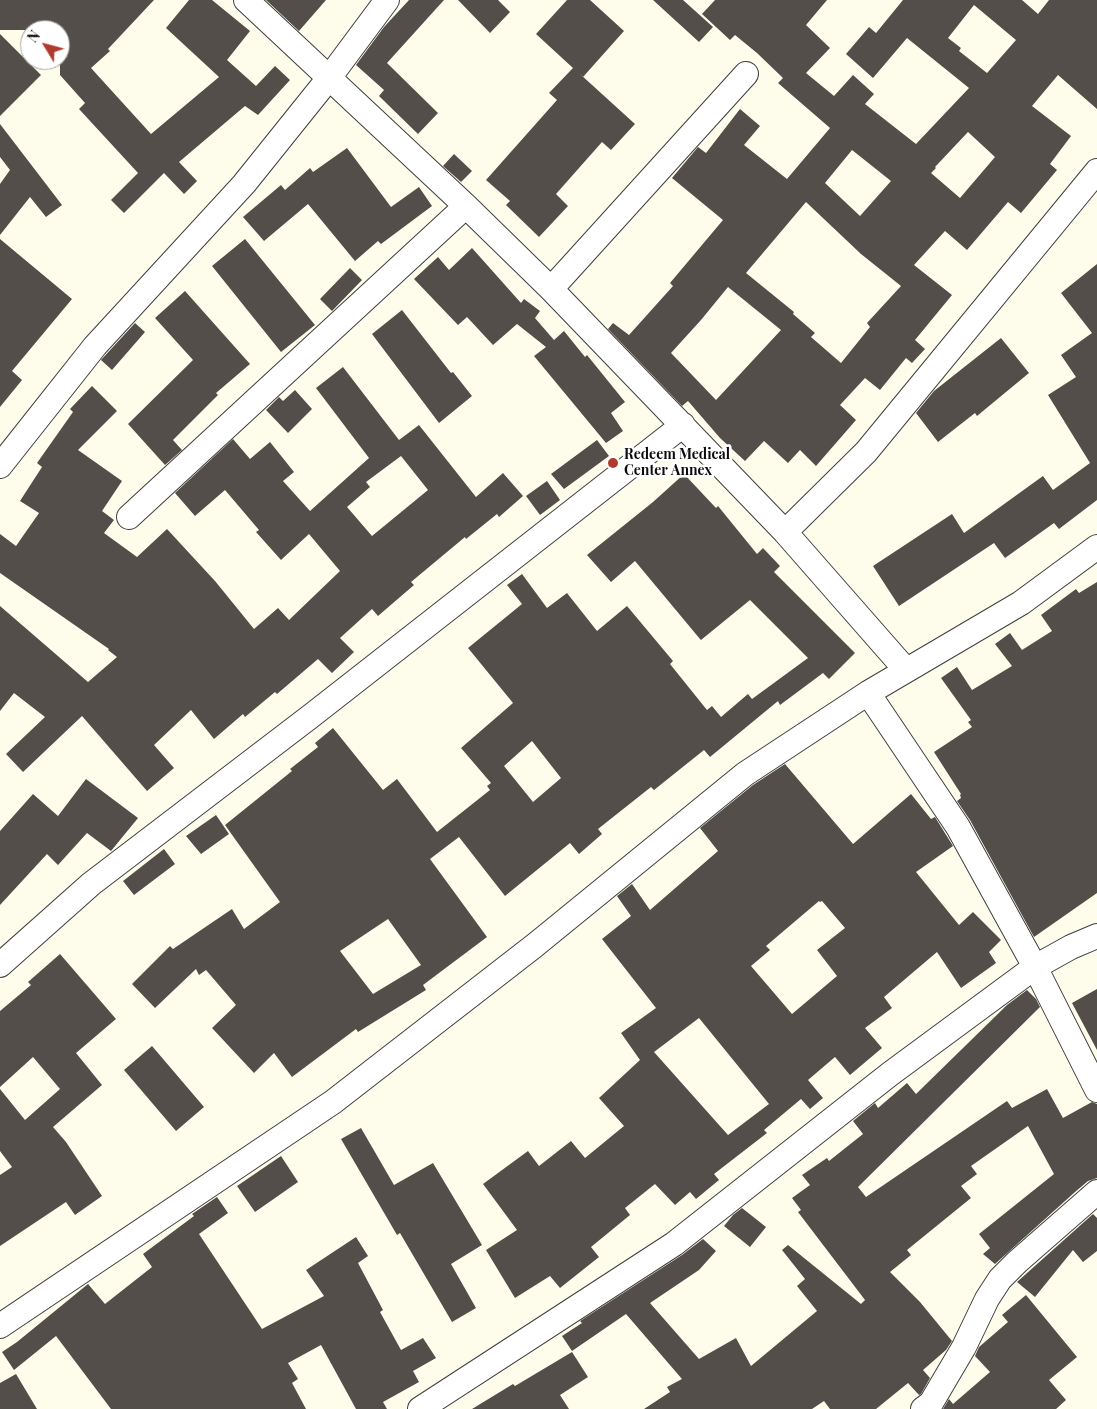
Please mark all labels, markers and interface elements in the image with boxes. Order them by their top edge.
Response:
north arrow [20,20,70,70]
text: N [23,27,44,46]
place label: Redeem Medical Center Annex [624,447,730,480]
marker: Redeem Medical Center Annex [606,456,620,470]

